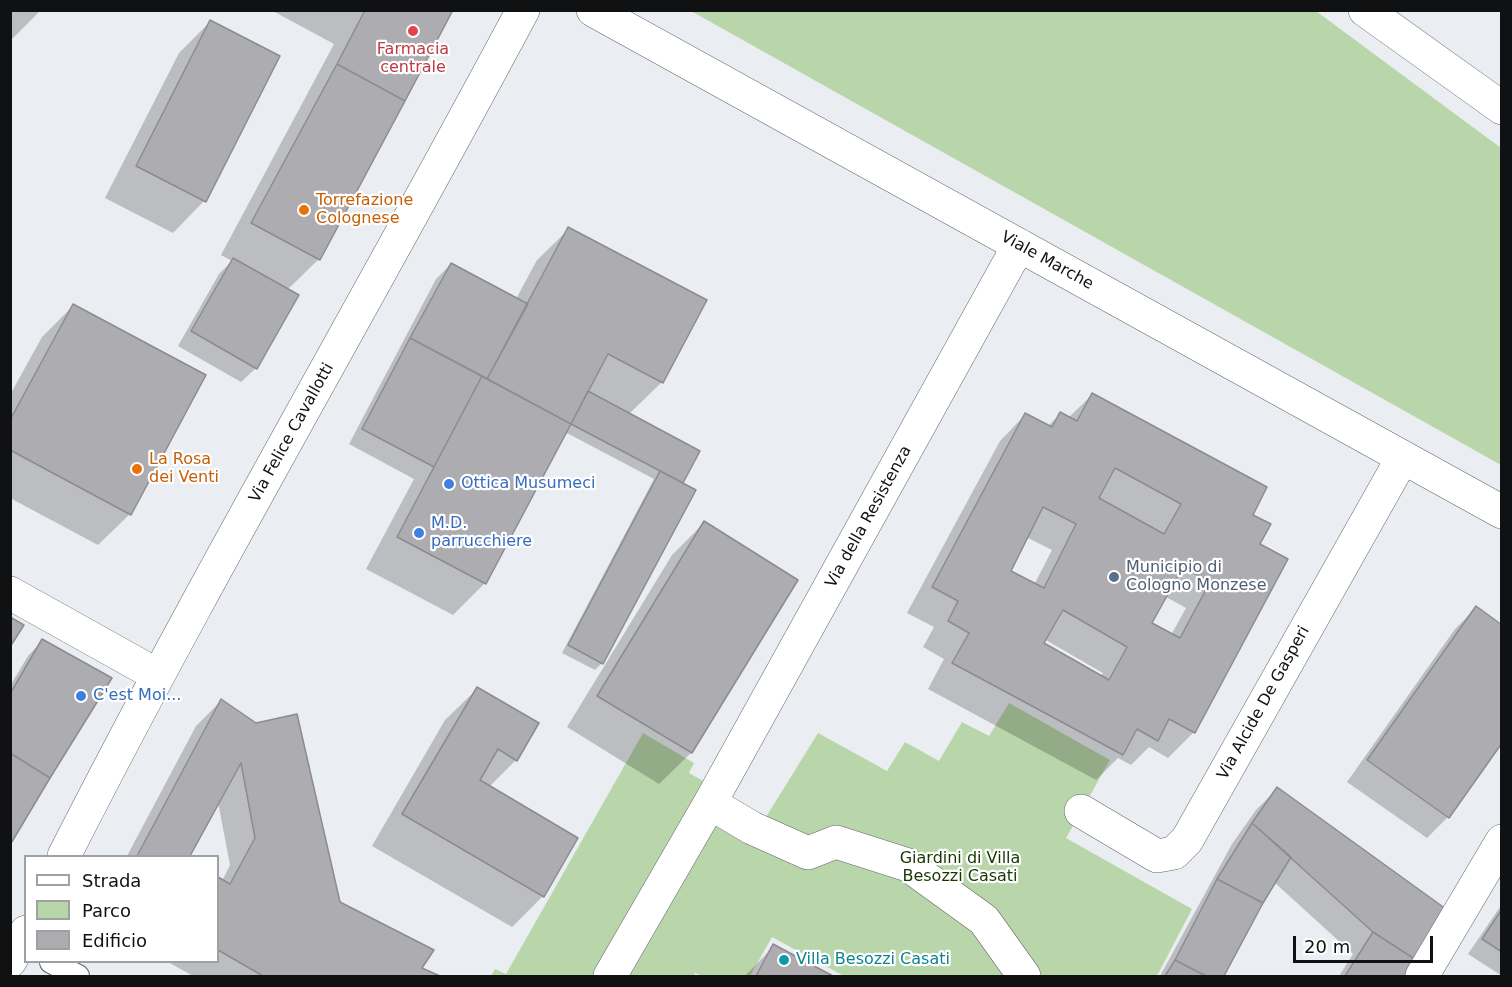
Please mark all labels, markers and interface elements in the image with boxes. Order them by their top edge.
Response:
marker: Farmacia centrale [406,24,420,38]
place label: Farmacia centrale [377,40,449,78]
place label: Torrefazione Colognese [316,191,413,229]
marker: Torrefazione Colognese [297,203,311,217]
street label: Viale Marche [997,228,1097,294]
street label: Via Felice Cavallotti [246,360,338,506]
street label: Via della Resistenza [822,443,916,591]
place label: La Rosa dei Venti [149,450,219,488]
marker: La Rosa dei Venti [130,462,144,476]
place label: Ottica Musumeci [461,474,595,494]
marker: Ottica Musumeci [442,477,456,491]
place label: M.D. parrucchiere [431,514,532,552]
marker: M.D. parrucchiere [412,526,426,540]
place label: Municipio di Cologno Monzese [1126,558,1267,596]
marker: Municipio di Cologno Monzese [1107,570,1121,584]
street label: Via Alcide De Gasperi [1214,623,1314,783]
place label: C'est Moi... [93,686,181,706]
marker: C'est Moi... [74,689,88,703]
park label: Giardini di Villa Besozzi Casati [900,849,1020,887]
legend [24,855,219,963]
text: Strada [82,870,141,891]
text: Parco [82,900,131,921]
scale bar [1296,924,1436,962]
text: Edificio [82,930,147,951]
text: 20 m [1304,936,1350,957]
place label: Villa Besozzi Casati [796,950,950,970]
marker: Villa Besozzi Casati [777,953,791,967]

